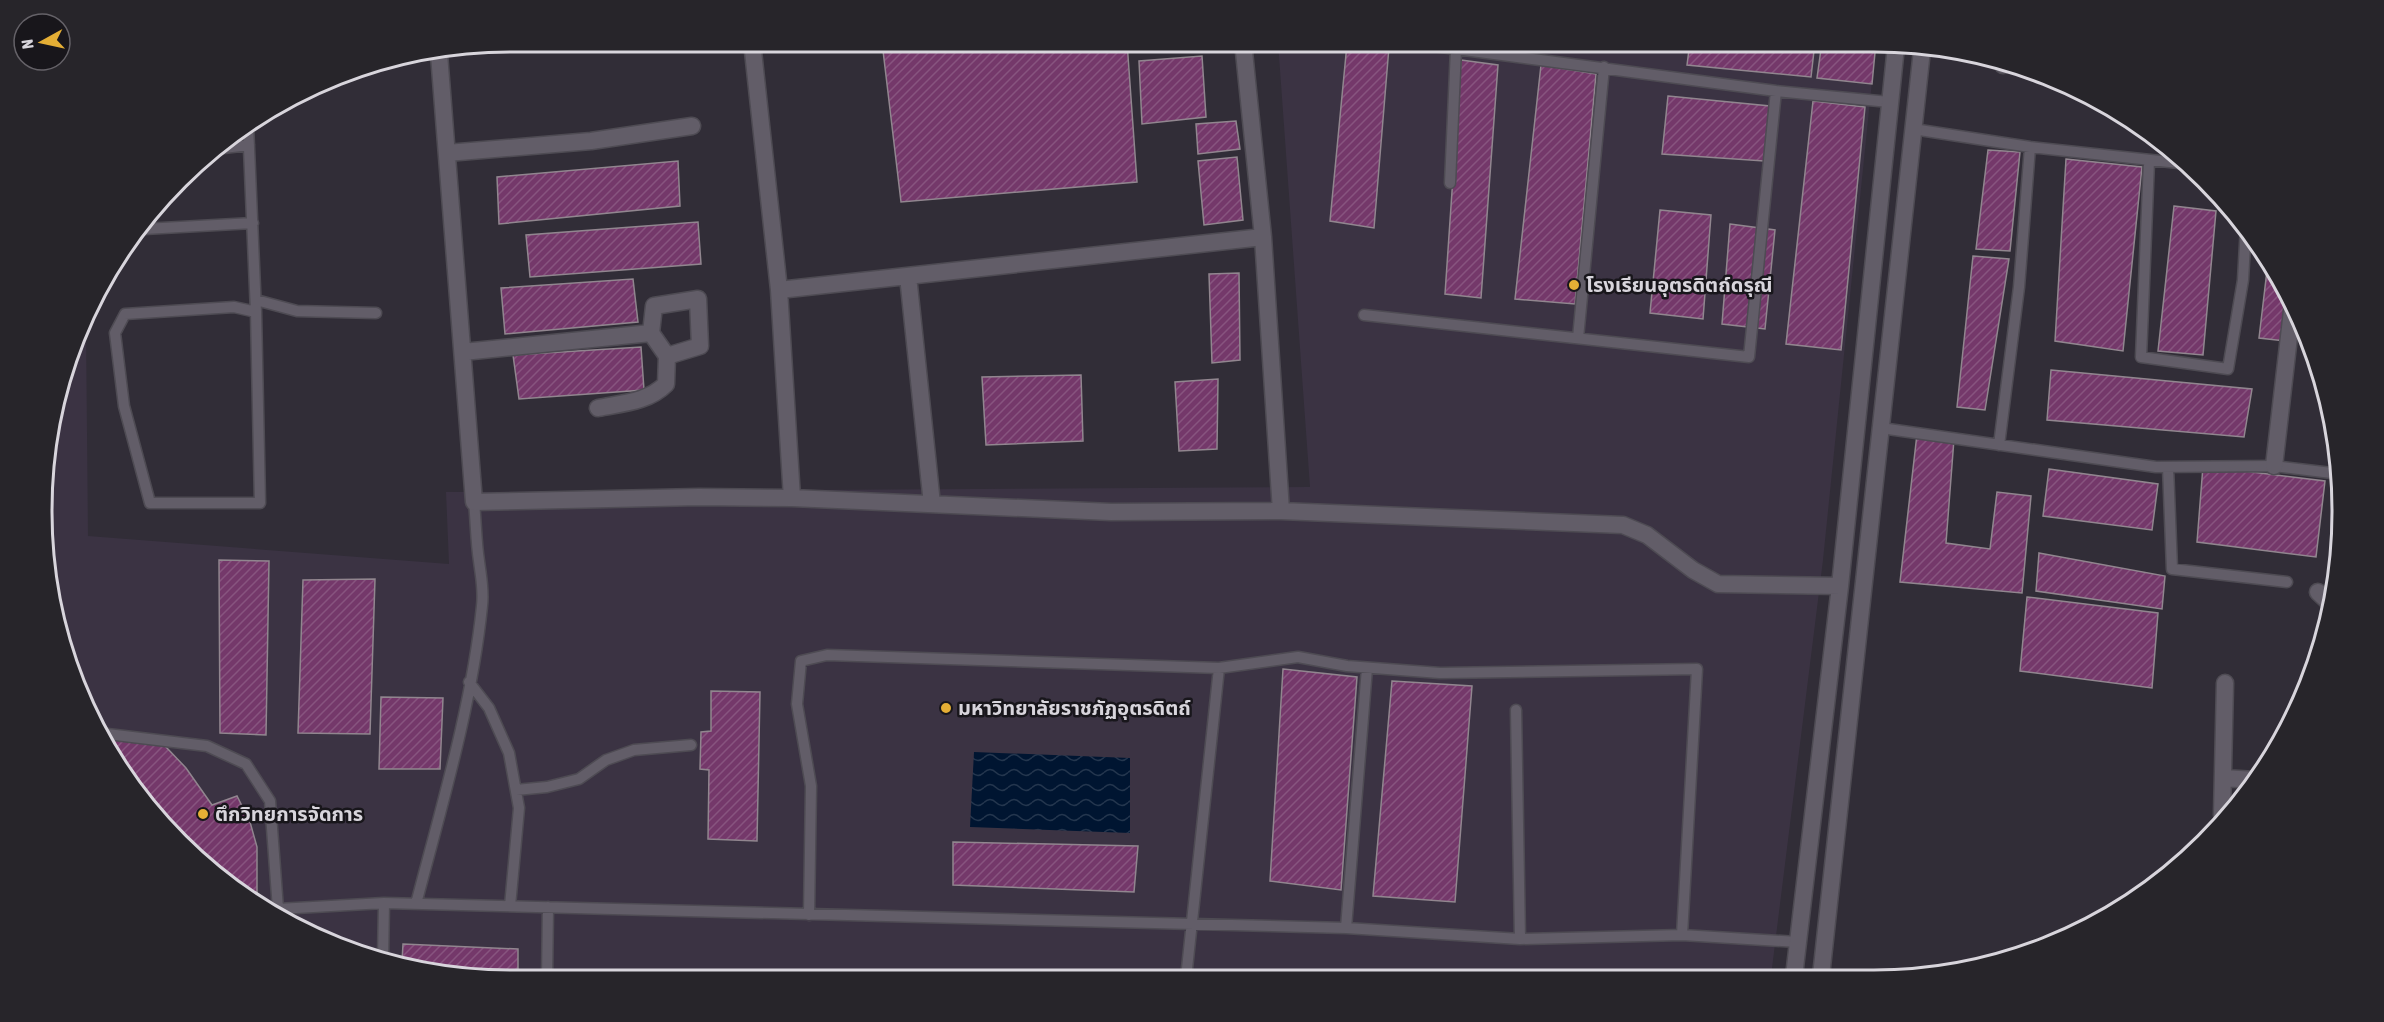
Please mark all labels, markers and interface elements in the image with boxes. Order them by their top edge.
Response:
north arrow [12,12,72,72]
text: N [18,38,37,50]
place label: โรงเรียนอุตรดิตถ์ดรุณี [1586,273,1772,297]
marker: โรงเรียนอุตรดิตถ์ดรุณี [1567,278,1581,292]
place label: มหาวิทยาลัยราชภัฏอุตรดิตถ์ [958,696,1191,720]
marker: มหาวิทยาลัยราชภัฏอุตรดิตถ์ [939,701,953,715]
place label: ตึกวิทยการจัดการ [215,802,363,825]
marker: ตึกวิทยการจัดการ [196,807,210,821]

